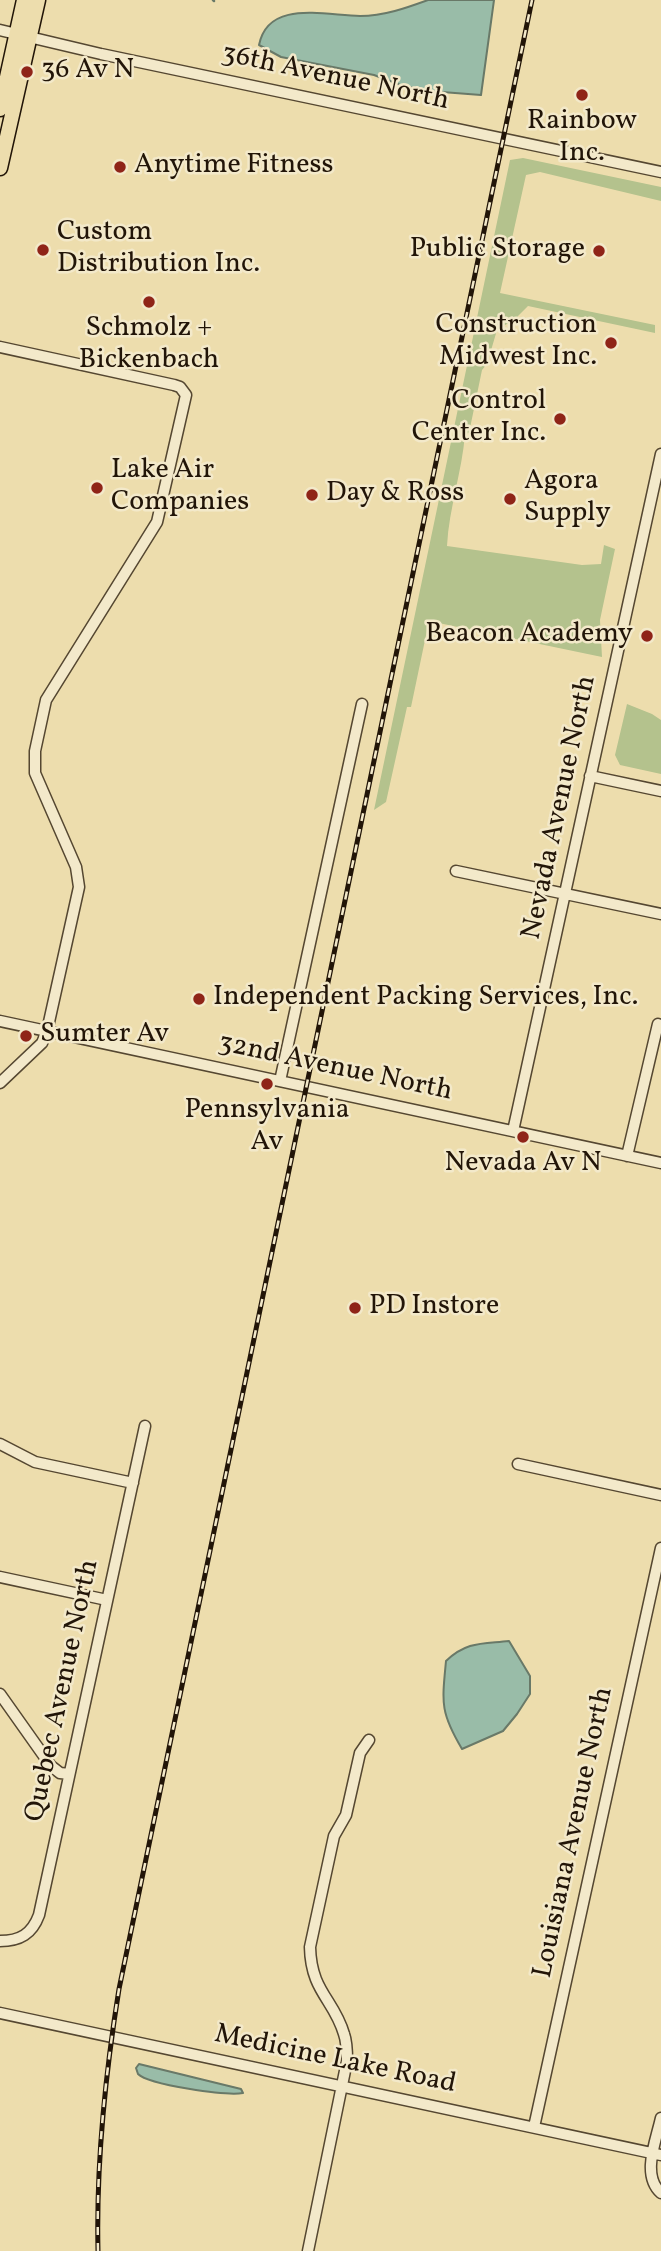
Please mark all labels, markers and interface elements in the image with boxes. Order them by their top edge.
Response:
street label: 36th Avenue North [218,38,452,120]
place label: 36 Av N [41,55,134,89]
marker: 36 Av N [19,64,35,80]
marker: Rainbow Inc. [574,87,590,103]
place label: Rainbow Inc. [527,106,637,172]
place label: Anytime Fitness [134,150,333,184]
marker: Anytime Fitness [112,159,128,175]
place label: Custom Distribution Inc. [57,217,260,283]
place label: Public Storage [410,234,585,268]
marker: Custom Distribution Inc. [35,242,51,258]
marker: Public Storage [591,243,607,259]
marker: Schmolz + Bickenbach [141,294,157,310]
place label: Construction Midwest Inc. [435,310,597,376]
place label: Schmolz + Bickenbach [79,313,219,379]
marker: Construction Midwest Inc. [603,335,619,351]
place label: Control Center Inc. [412,386,546,452]
marker: Control Center Inc. [552,411,568,427]
place label: Lake Air Companies [111,455,249,521]
place label: Agora Supply [524,466,611,532]
place label: Day & Ross [326,478,464,512]
marker: Lake Air Companies [89,480,105,496]
marker: Day & Ross [304,487,320,503]
marker: Agora Supply [502,491,518,507]
place label: Beacon Academy [425,619,633,653]
marker: Beacon Academy [639,628,655,644]
street label: Nevada Avenue North [517,673,605,943]
place label: Independent Packing Services, Inc. [213,982,638,1016]
marker: Independent Packing Services, Inc. [191,991,207,1007]
place label: Sumter Av [40,1019,169,1053]
marker: Sumter Av [18,1028,34,1044]
street label: 32nd Avenue North [215,1028,455,1110]
marker: Pennsylvania Av [259,1076,275,1092]
place label: Pennsylvania Av [184,1095,350,1161]
marker: Nevada Av N [515,1129,531,1145]
place label: Nevada Av N [444,1148,602,1182]
place label: PD Instore [369,1291,499,1325]
marker: PD Instore [347,1300,363,1316]
street label: Quebec Avenue North [20,1557,108,1825]
street label: Louisiana Avenue North [528,1684,622,1982]
street label: Medicine Lake Road [211,2019,459,2103]

